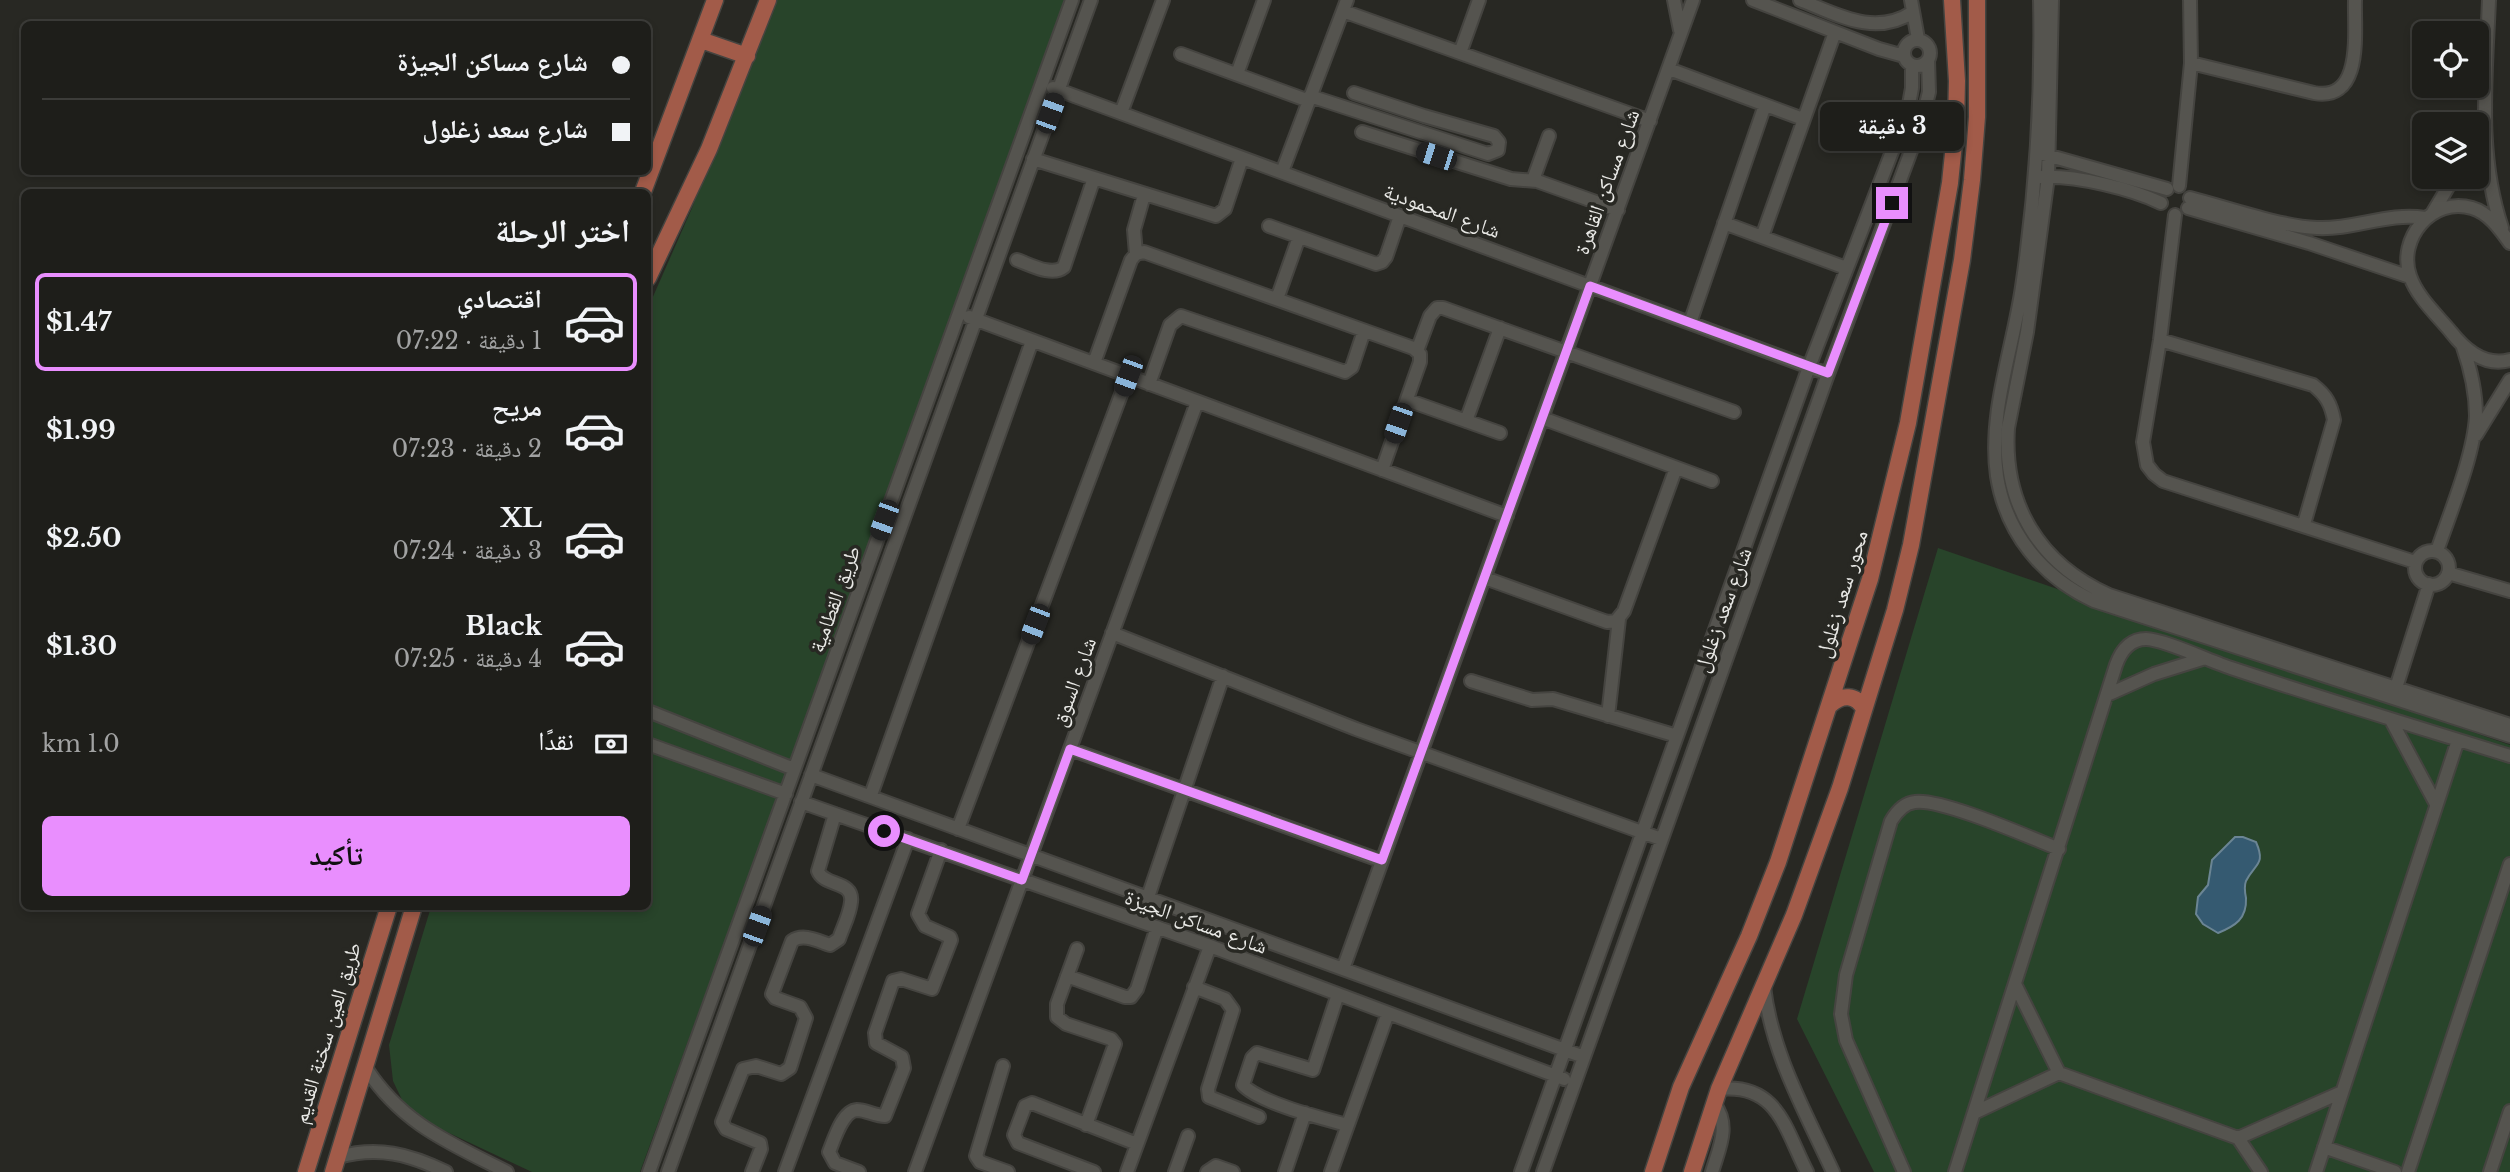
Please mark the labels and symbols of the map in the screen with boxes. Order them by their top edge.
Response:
car [1033,90,1068,136]
callout: 3 دقيقة [1820,102,1964,150]
street label: شارع مساكن القاهرة [1569,106,1645,258]
car [1413,140,1460,172]
street label: شارع المحمودية [1380,178,1504,244]
route end [1876,187,1908,219]
car [1111,353,1146,399]
car [1382,400,1415,446]
car [867,497,902,543]
street label: محور سعد زغلول [1810,527,1874,661]
street label: طريق القطامية [804,542,866,656]
street label: شارع سعد زغلول [1688,544,1758,676]
car [1018,601,1053,647]
street label: شارع السوق [1046,634,1102,730]
route start [868,815,900,847]
street label: شارع مساكن الجيزة [1121,884,1271,960]
car [740,903,775,949]
street label: طريق العين سخنة القديم [287,939,368,1127]

